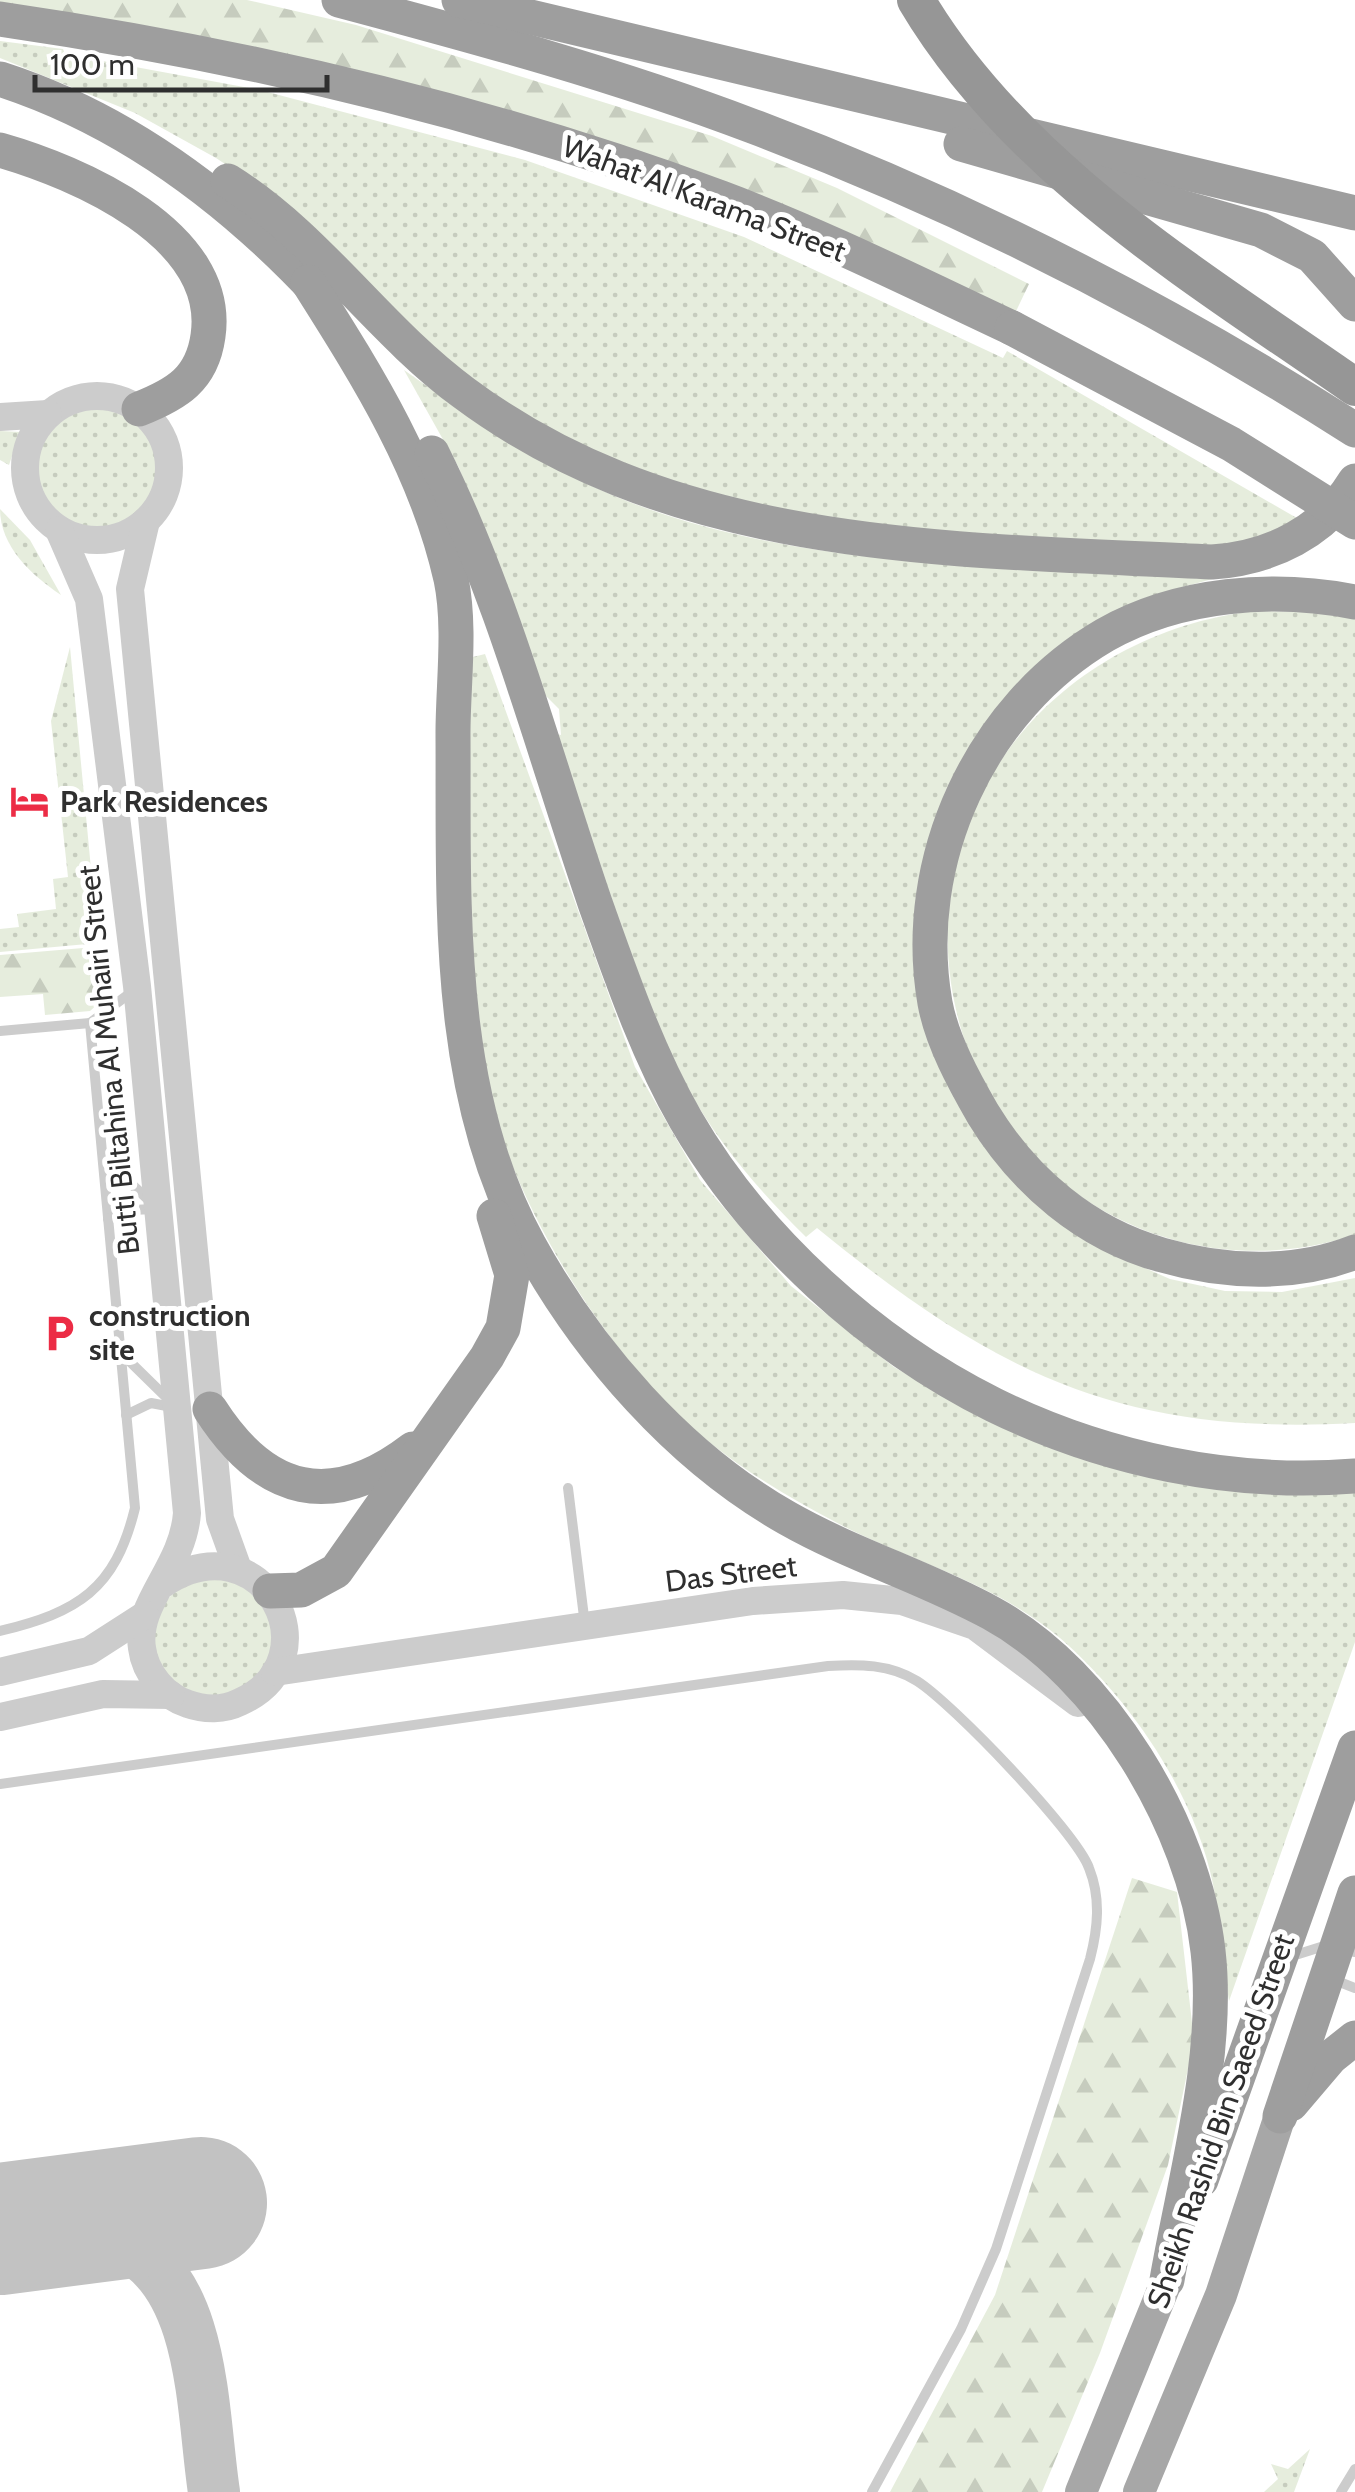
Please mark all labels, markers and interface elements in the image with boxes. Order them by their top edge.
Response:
scale bar [35,30,328,92]
text: 100 m [50,46,135,83]
street label: Wahat Al Karama Street [557,127,851,270]
hotel icon: Park Residences [9,781,51,823]
place label: Park Residences [60,783,268,820]
street label: Butti Biltahina Al Muhairi Street [70,863,147,1257]
place label: construction site [89,1297,251,1368]
parking icon: construction site [38,1312,80,1354]
street label: Das Street [663,1547,799,1600]
street label: Sheikh Rashid Bin Saeed Street [1139,1929,1302,2313]

